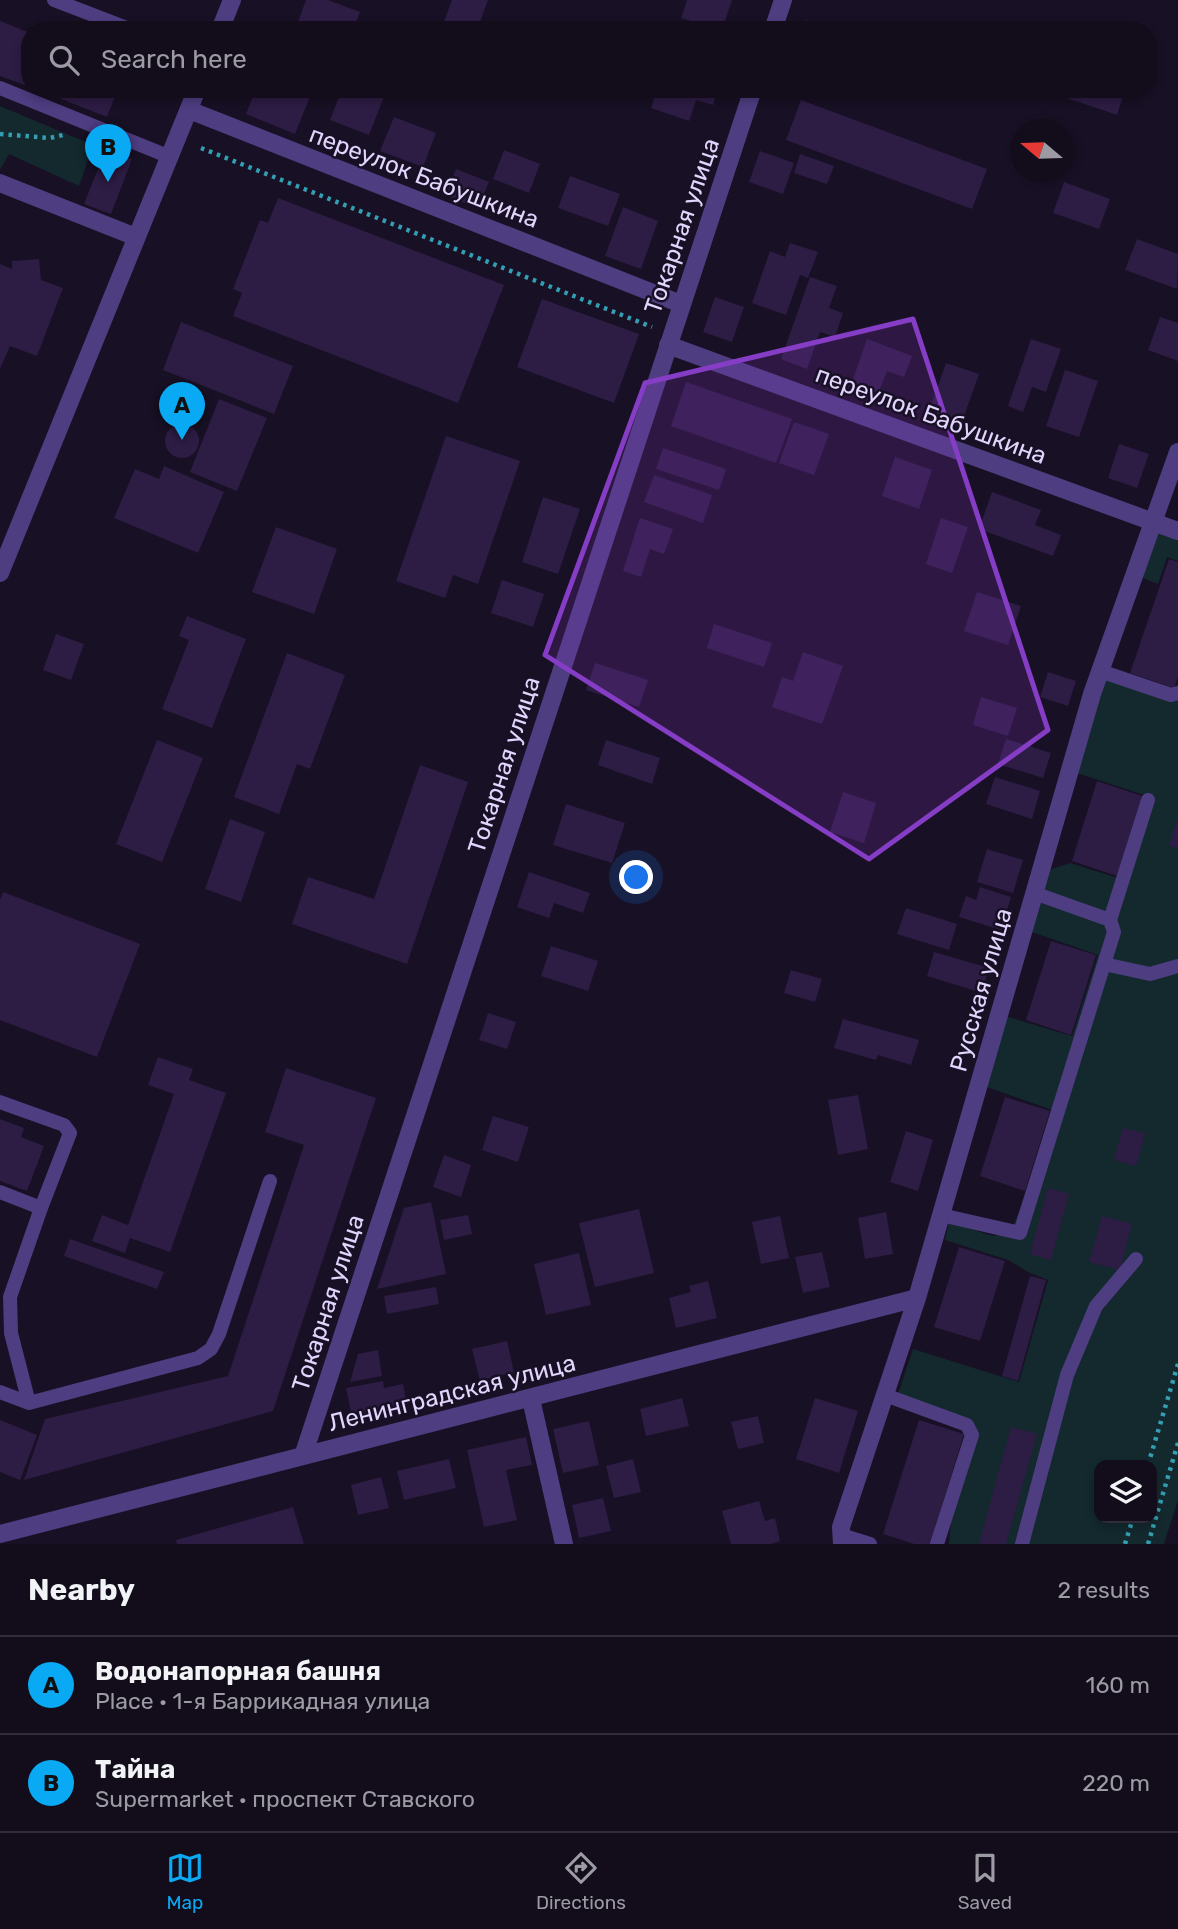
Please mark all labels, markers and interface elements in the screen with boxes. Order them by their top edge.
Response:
search box [21,21,1157,98]
icon: search [45,41,83,79]
text: Search here [101,44,247,75]
north arrow [1010,119,1073,182]
street label: переулок Бабушкина [305,120,543,234]
pin: B [85,124,131,182]
street label: Токарная улица [639,134,725,318]
street label: переулок Бабушкина [812,360,1050,470]
pin: A [159,382,205,440]
street label: Токарная улица [462,673,546,857]
your location [619,860,653,894]
street label: Русская улица [944,905,1018,1075]
street label: Токарная улица [286,1211,370,1395]
street label: Ленинградская улица [325,1349,579,1437]
map controls [1094,1460,1157,1523]
button: layers [1094,1460,1157,1523]
text: Nearby [28,1572,135,1608]
text: 2 results [1058,1576,1150,1604]
text: Водонапорная башня [95,1656,381,1687]
text: A [43,1671,59,1699]
text: 160 m [1086,1671,1150,1699]
text: Place · 1-я Баррикадная улица [95,1687,430,1715]
text: Тайна [95,1754,175,1785]
text: B [43,1769,59,1797]
text: 220 m [1082,1769,1150,1797]
text: Supermarket · проспект Ставского [95,1785,475,1813]
tab: Map [166,1849,204,1914]
tab: Directions [536,1849,626,1914]
tab: Saved [958,1849,1012,1914]

